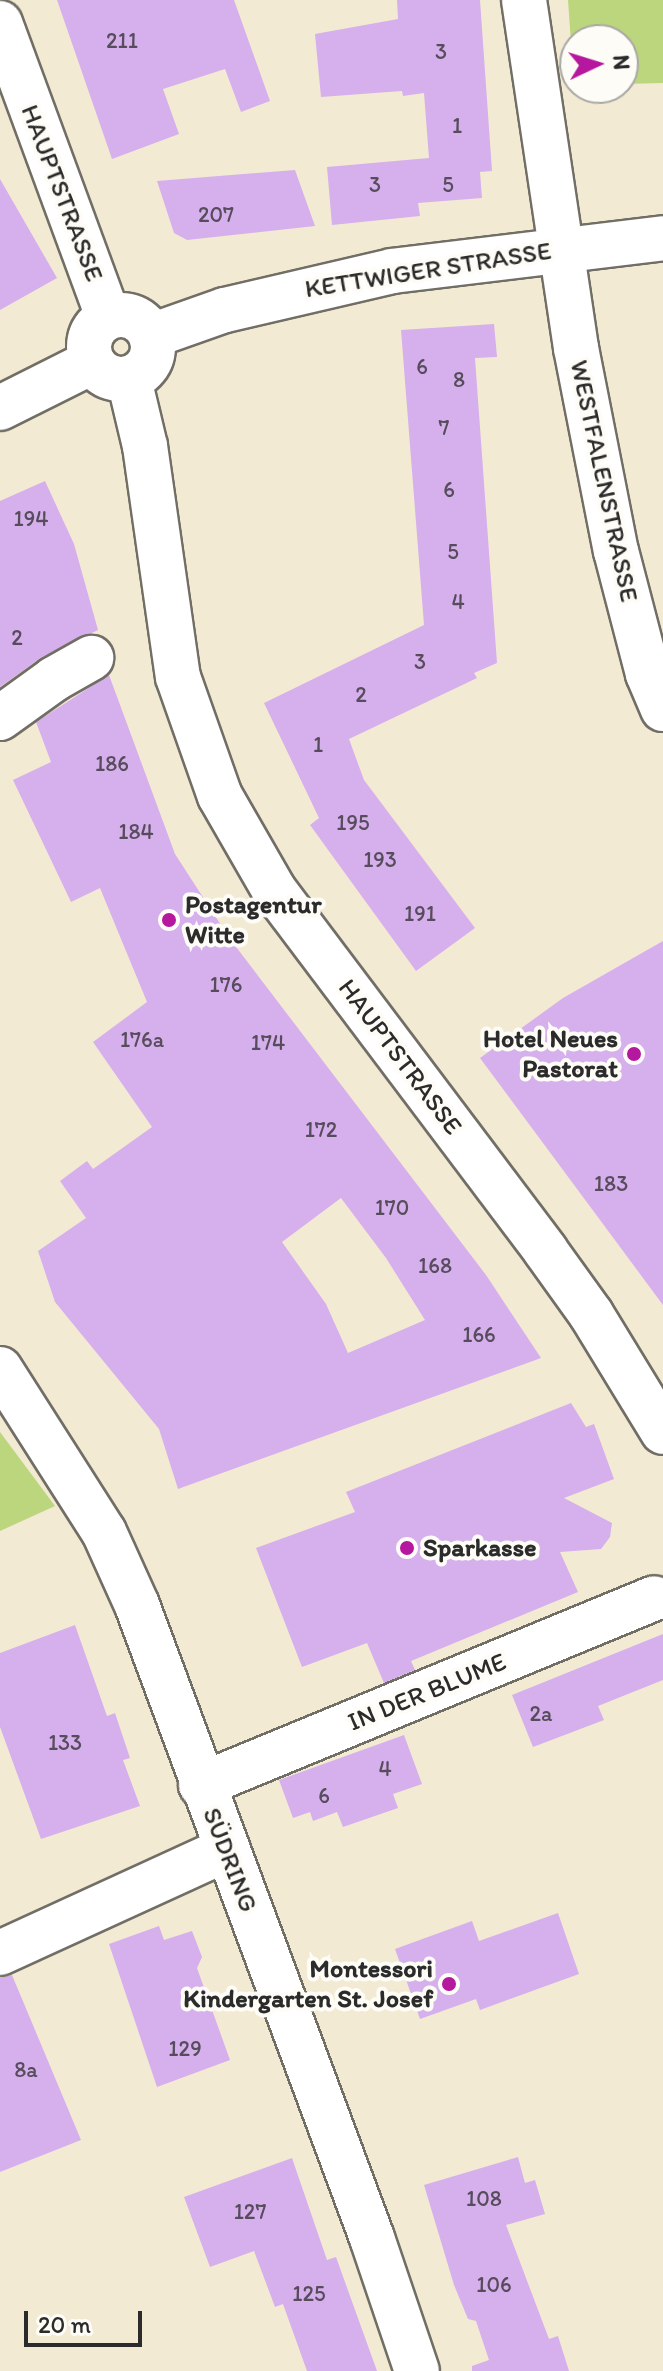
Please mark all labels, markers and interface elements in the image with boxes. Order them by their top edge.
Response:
north arrow [559,24,639,104]
house number: 211 [106,28,138,54]
house number: 3 [435,39,447,65]
text: N [607,54,635,71]
street label: HAUPTSTRASSE [14,100,110,286]
house number: 1 [452,113,462,139]
house number: 3 [369,172,381,198]
house number: 5 [442,172,454,198]
house number: 207 [198,202,234,228]
street label: KETTWIGER STRASSE [303,235,553,305]
house number: 6 [416,354,428,380]
street label: WESTFALENSTRASSE [563,357,645,605]
house number: 8 [453,367,465,393]
house number: 7 [439,415,449,441]
house number: 6 [443,477,455,503]
house number: 194 [14,506,48,532]
house number: 5 [447,539,459,565]
house number: 4 [451,589,465,615]
house number: 2 [11,625,23,651]
house number: 3 [414,649,426,675]
house number: 2 [355,682,367,708]
house number: 1 [313,732,323,758]
house number: 186 [95,751,129,777]
house number: 195 [336,810,370,836]
house number: 184 [118,819,154,845]
house number: 193 [363,847,397,873]
place label: Postagentur Witte [185,889,321,950]
house number: 191 [404,901,436,927]
marker: Postagentur Witte [160,911,178,929]
house number: 176 [210,972,242,998]
street label: HAUPTSTRASSE [331,973,469,1141]
place label: Hotel Neues Pastorat [483,1023,618,1084]
house number: 176a [120,1027,164,1053]
house number: 174 [251,1030,285,1056]
marker: Hotel Neues Pastorat [625,1045,643,1063]
house number: 172 [305,1117,337,1143]
house number: 183 [594,1171,628,1197]
house number: 170 [375,1195,409,1221]
house number: 168 [418,1253,452,1279]
house number: 166 [462,1322,496,1348]
place label: Sparkasse [423,1532,537,1564]
marker: Sparkasse [398,1539,416,1557]
street label: IN DER BLUME [343,1646,511,1738]
house number: 2a [529,1701,553,1727]
house number: 133 [48,1730,82,1756]
house number: 4 [378,1756,392,1782]
house number: 6 [318,1783,330,1809]
street label: SÜDRING [196,1803,264,1917]
place label: Montessori Kindergarten St. Josef [183,1953,433,2014]
marker: Montessori Kindergarten St. Josef [440,1975,458,1993]
house number: 129 [168,2036,202,2062]
house number: 8a [14,2057,38,2083]
house number: 108 [466,2186,502,2212]
house number: 127 [234,2199,266,2225]
house number: 106 [476,2272,512,2298]
house number: 125 [292,2281,326,2307]
scale bar [28,2295,146,2345]
text: 20 m [38,2310,91,2339]

